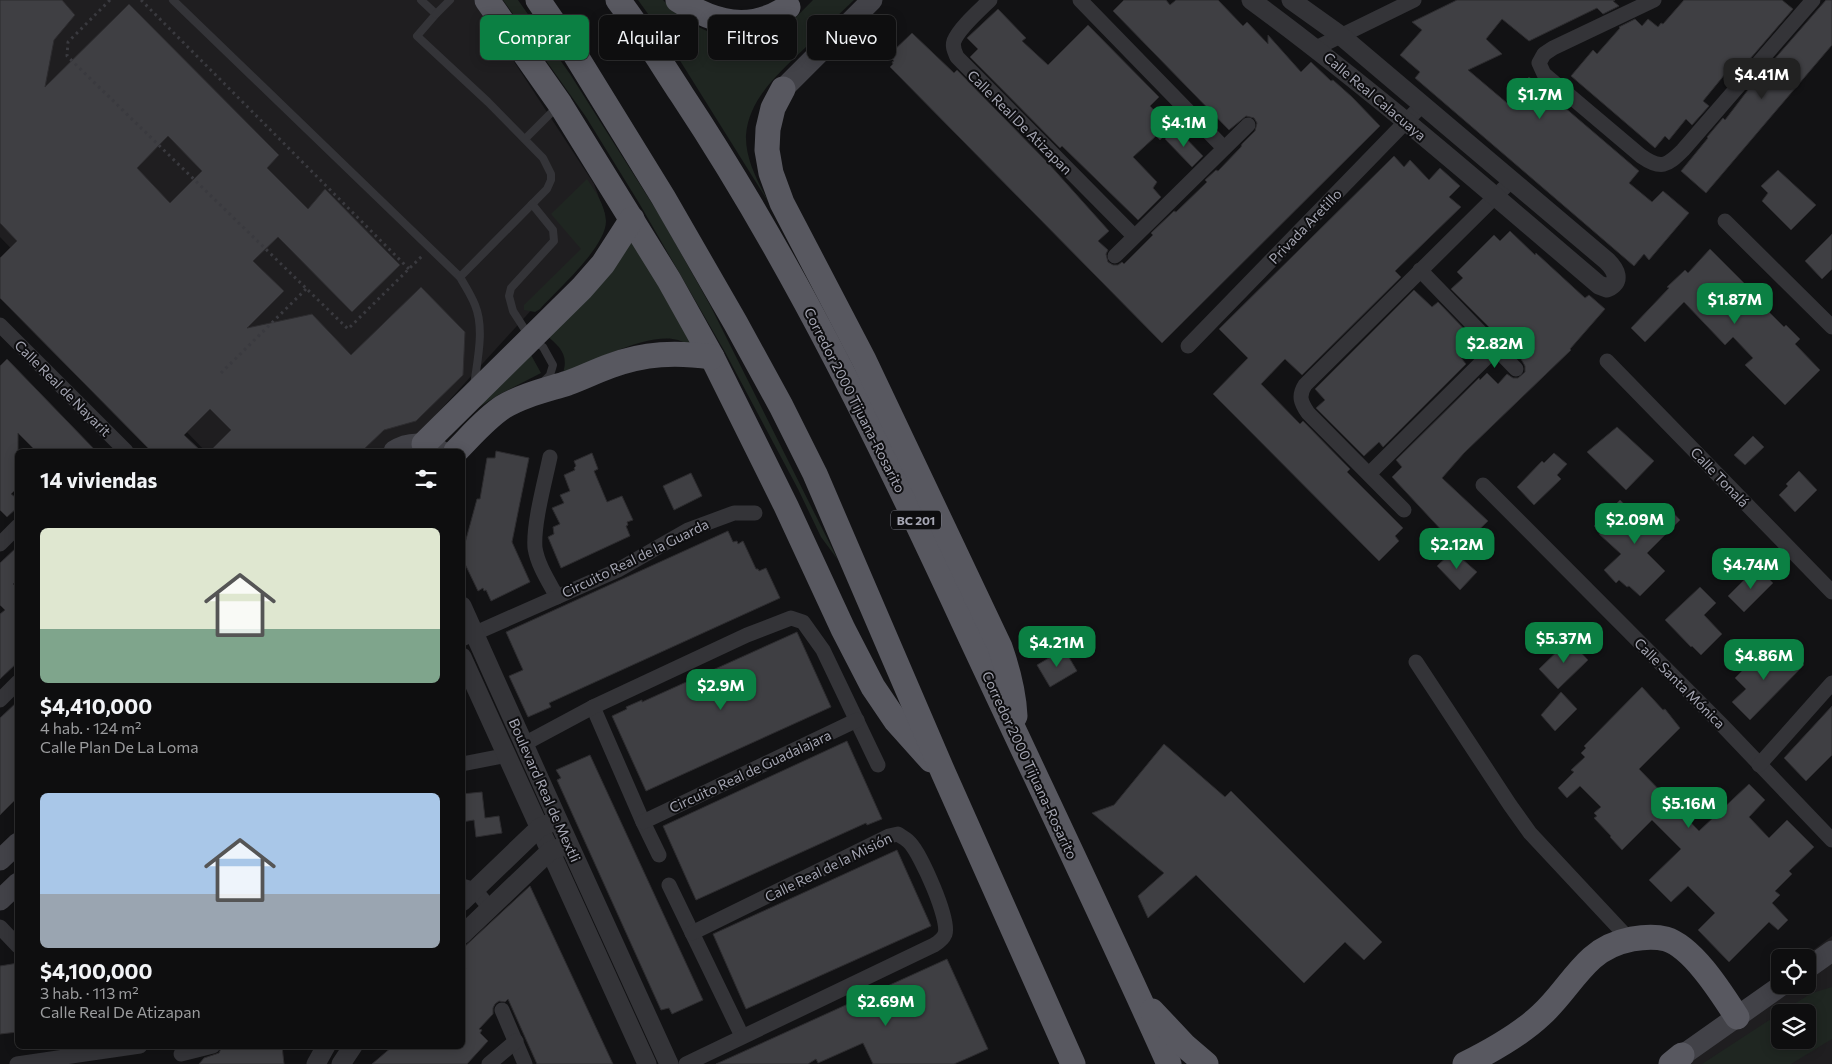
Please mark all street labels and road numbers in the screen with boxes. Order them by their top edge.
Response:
street label: Calle Real Calacuaya [1320,48,1430,144]
street label: Calle Real De Atizapan [964,66,1076,178]
street label: Privada Aretillo [1265,185,1345,267]
street label: Corredor 2000 Tijuana-Rosarito [801,305,909,495]
street label: Calle Real de Nayarit [11,336,115,440]
street label: Calle Tonalá [1687,444,1753,510]
road number: BC 201 [891,510,941,530]
street label: Circuito Real de la Guarda [559,515,711,601]
street label: Calle Santa Mónica [1631,634,1729,732]
street label: Corredor 2000 Tijuana-Rosarito [979,668,1081,862]
street label: Boulevard Real de Mextli [506,715,584,865]
street label: Circuito Real de Guadalajara [666,726,834,816]
street label: Calle Real de la Misión [762,829,894,905]

